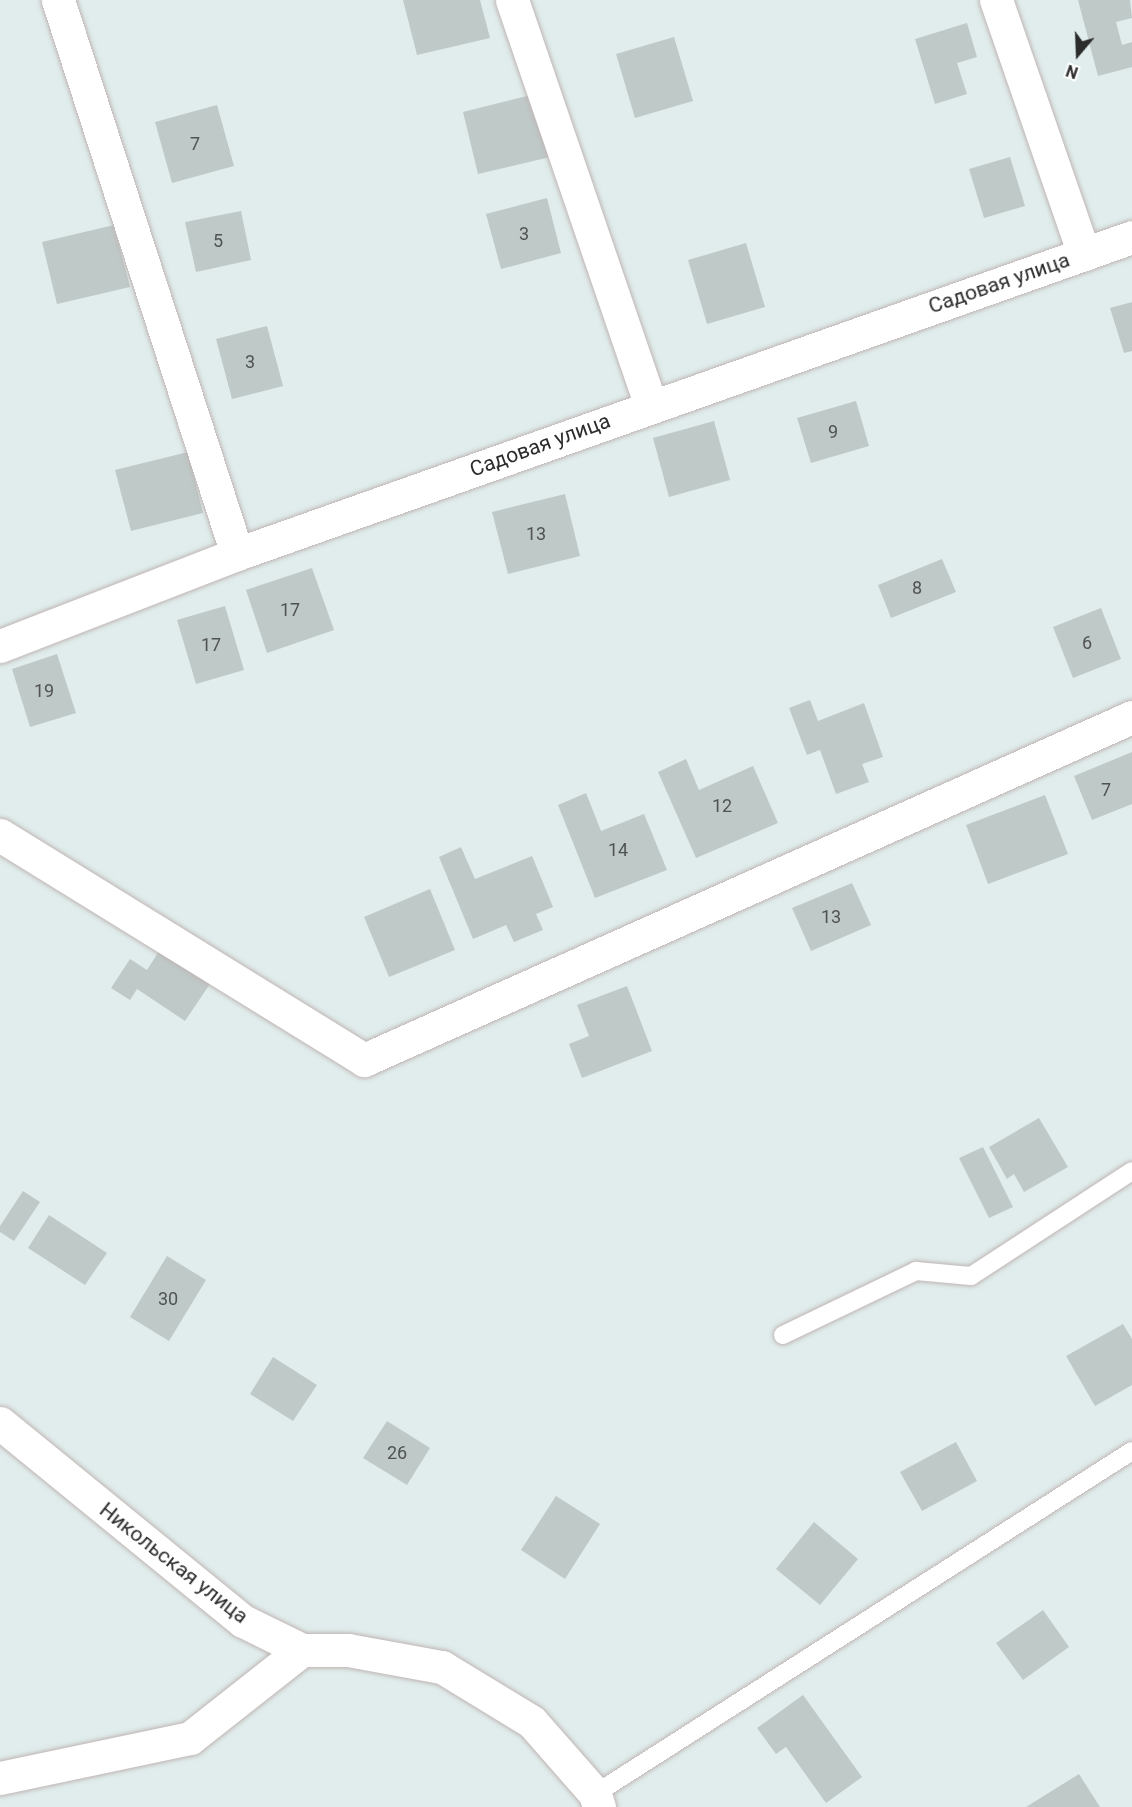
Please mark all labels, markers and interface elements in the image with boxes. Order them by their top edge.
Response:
north arrow [1048,24,1108,84]
text: N [1064,61,1080,82]
house number: 7 [190,133,200,155]
house number: 3 [519,223,529,245]
house number: 5 [213,230,223,252]
street label: Садовая улица [925,247,1073,319]
house number: 3 [245,351,255,373]
street label: Садовая улица [466,408,614,482]
house number: 9 [828,421,838,443]
house number: 13 [526,523,546,545]
house number: 8 [912,577,922,599]
house number: 17 [280,599,300,621]
house number: 6 [1082,632,1092,654]
house number: 17 [201,634,221,656]
house number: 19 [34,680,54,702]
house number: 7 [1101,779,1111,801]
house number: 12 [712,795,732,817]
house number: 14 [608,839,628,861]
house number: 13 [821,906,841,928]
house number: 30 [158,1288,178,1310]
house number: 26 [387,1442,407,1464]
street label: Никольская улица [95,1497,253,1629]

